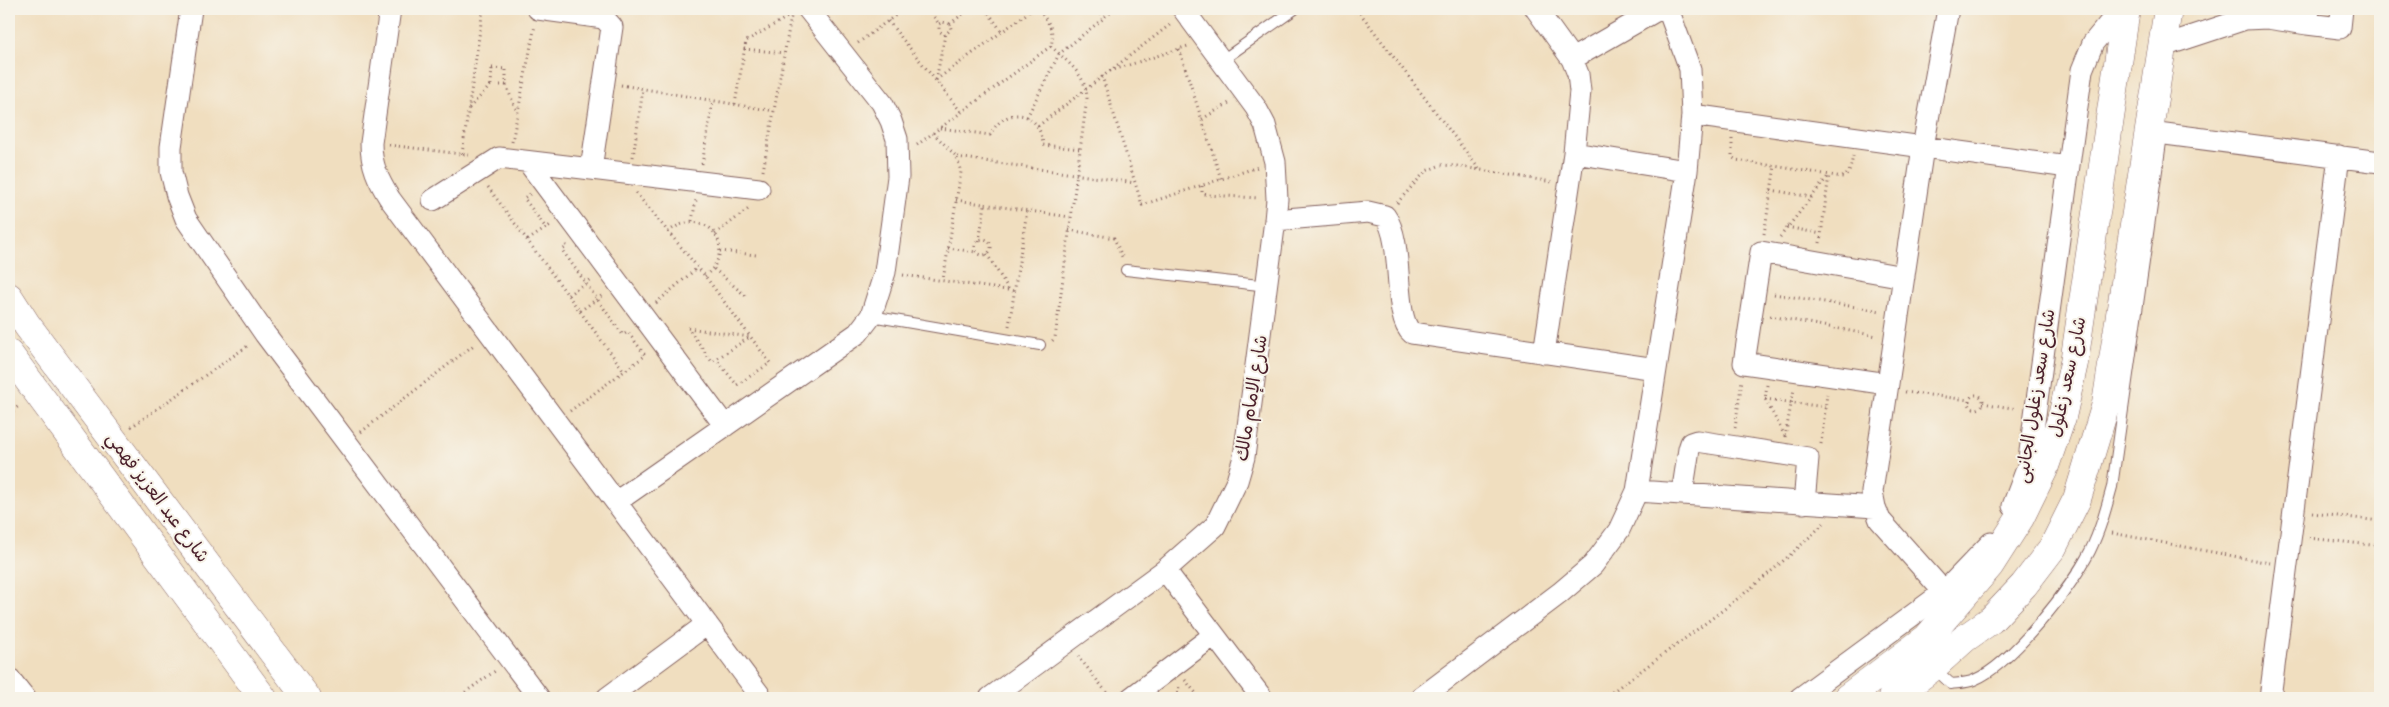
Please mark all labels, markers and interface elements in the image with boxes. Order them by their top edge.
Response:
street label: شارع سعد زغلول الجانبى [2008,307,2061,485]
street label: شارع سعد زغلول [2042,314,2092,440]
street label: شارع الإمام مالك [1228,333,1275,463]
street label: شارع عبد العزيز فهمي [98,426,216,570]

